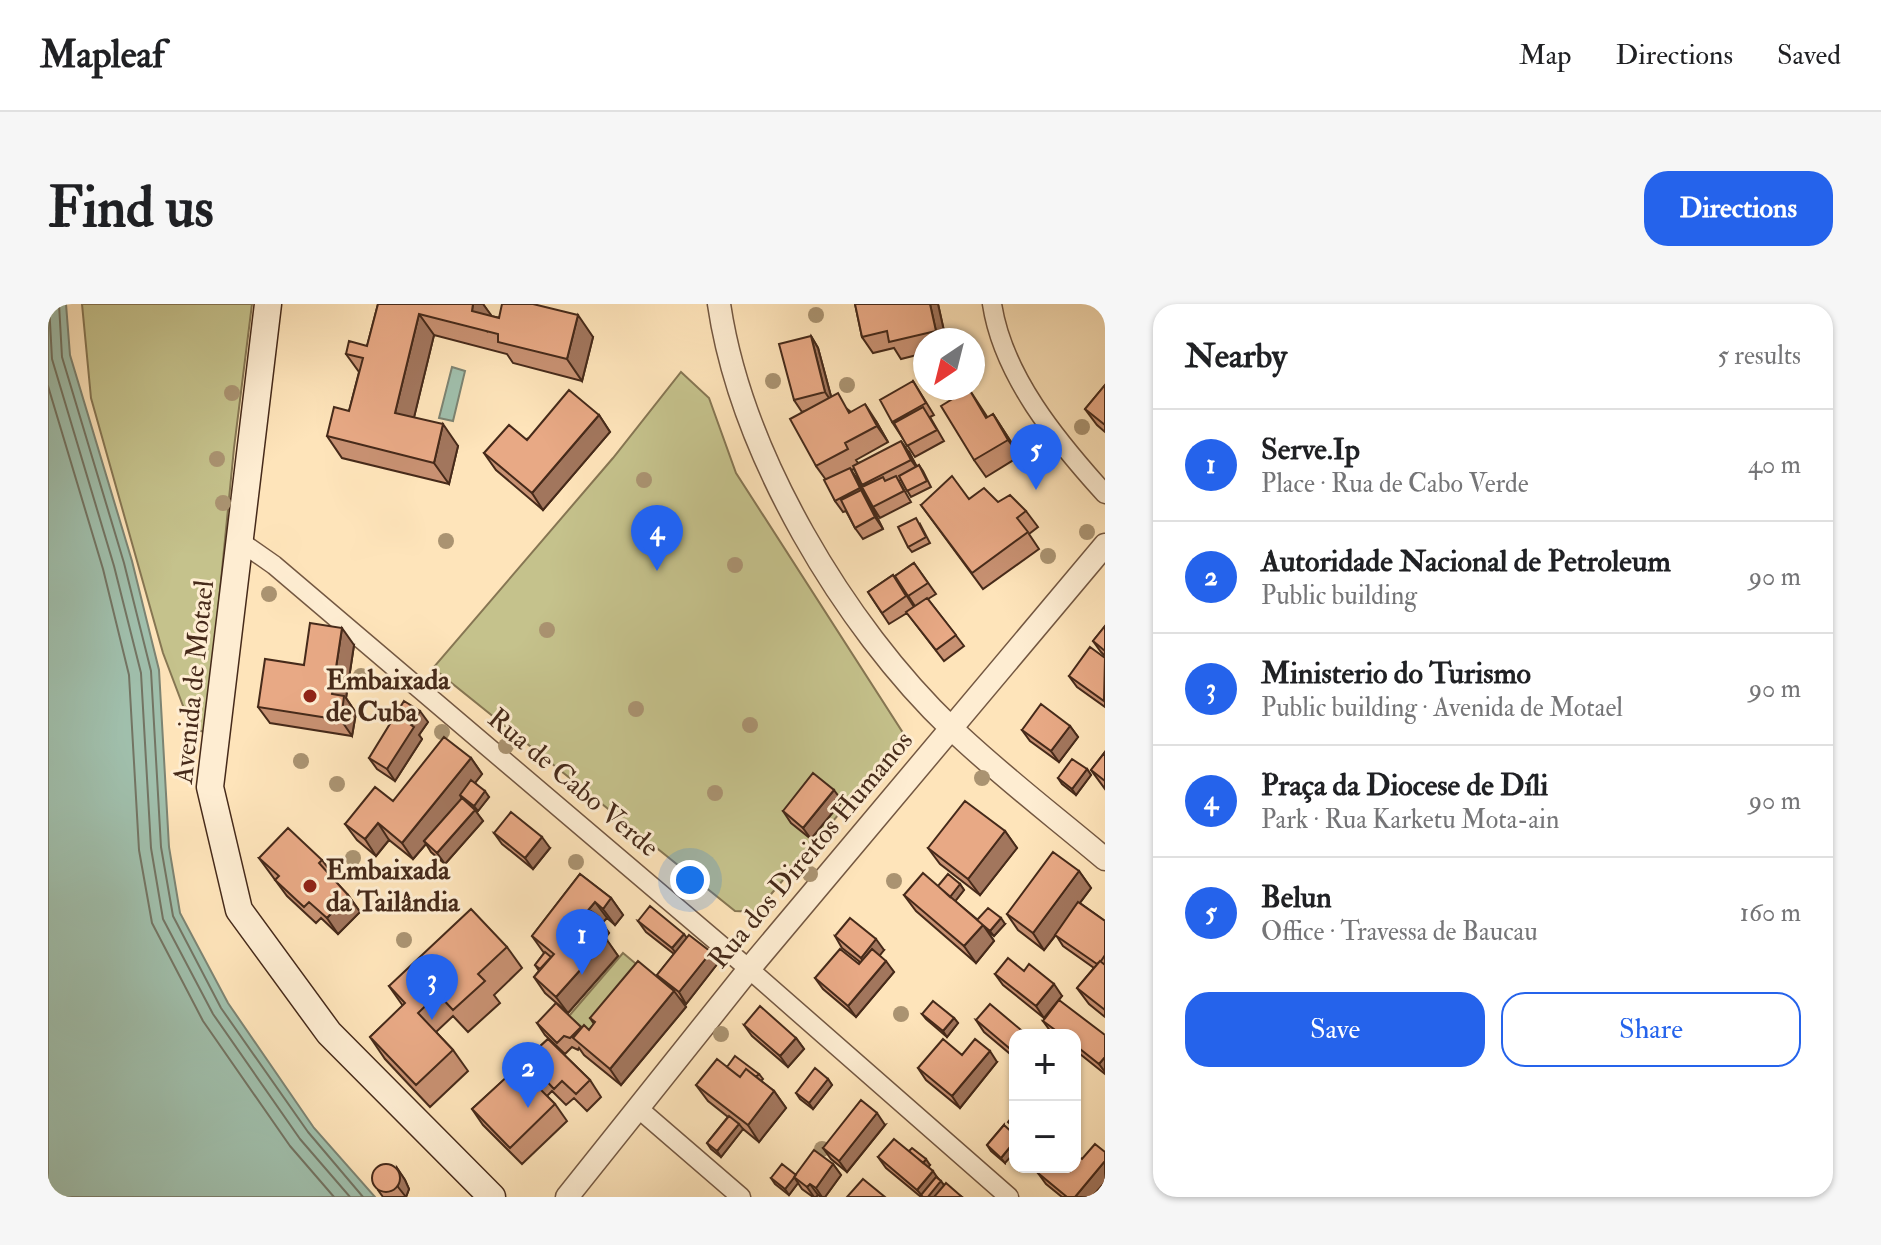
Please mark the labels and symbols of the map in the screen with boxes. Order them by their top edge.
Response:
north arrow [913,328,985,400]
pin: 5 [1010,424,1062,490]
pin: 4 [631,505,683,571]
street label: Avenida de Motael [166,579,222,786]
place label: Embaixada de Cuba [326,663,451,730]
marker: Embaixada de Cuba [301,687,319,705]
street label: Rua de Cabo Verde [480,701,666,865]
street label: Rua dos Direitos Humanos [701,724,921,976]
place label: Embaixada da Tailândia [326,853,461,920]
your location [670,860,710,900]
marker: Embaixada da Tailândia [301,877,319,895]
pin: 1 [556,909,608,975]
pin: 3 [406,954,458,1020]
pin: 2 [502,1042,554,1108]

